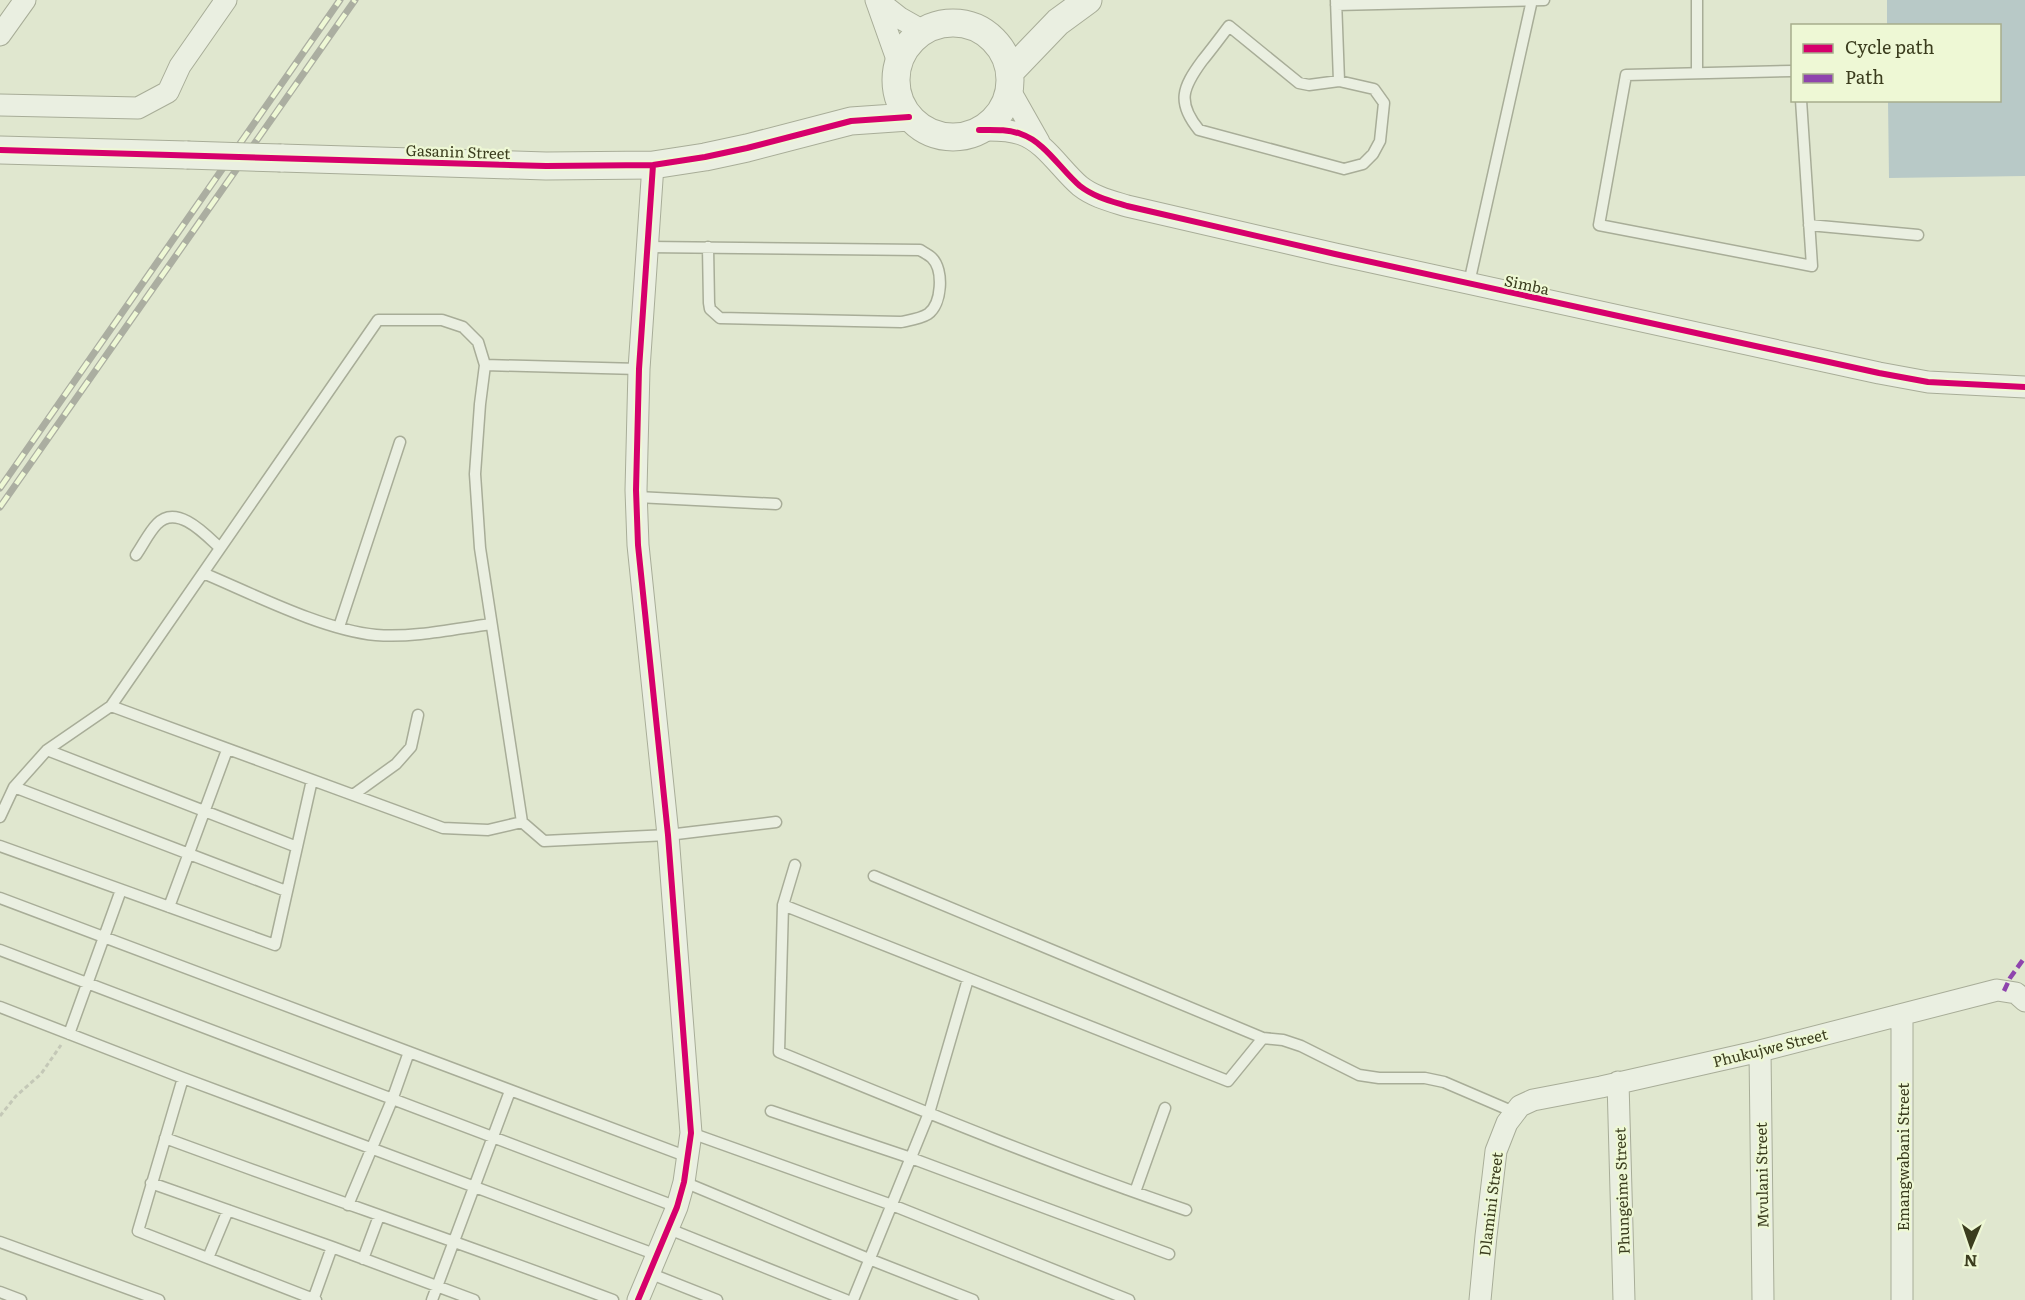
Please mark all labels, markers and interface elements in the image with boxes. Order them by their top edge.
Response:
legend [1791,24,2001,102]
text: Cycle path [1845,33,1934,60]
text: Path [1845,63,1884,90]
street label: Gasanin Street [405,138,511,164]
street label: Simba [1502,268,1552,300]
street label: Phukujwe Street [1710,1022,1830,1072]
street label: Emangwabani Street [1891,1083,1914,1231]
street label: Mvulani Street [1749,1122,1773,1228]
street label: Phungeime Street [1607,1127,1635,1255]
street label: Dlamini Street [1472,1151,1508,1257]
north arrow [1941,1216,2001,1276]
text: N [1963,1250,1978,1274]

